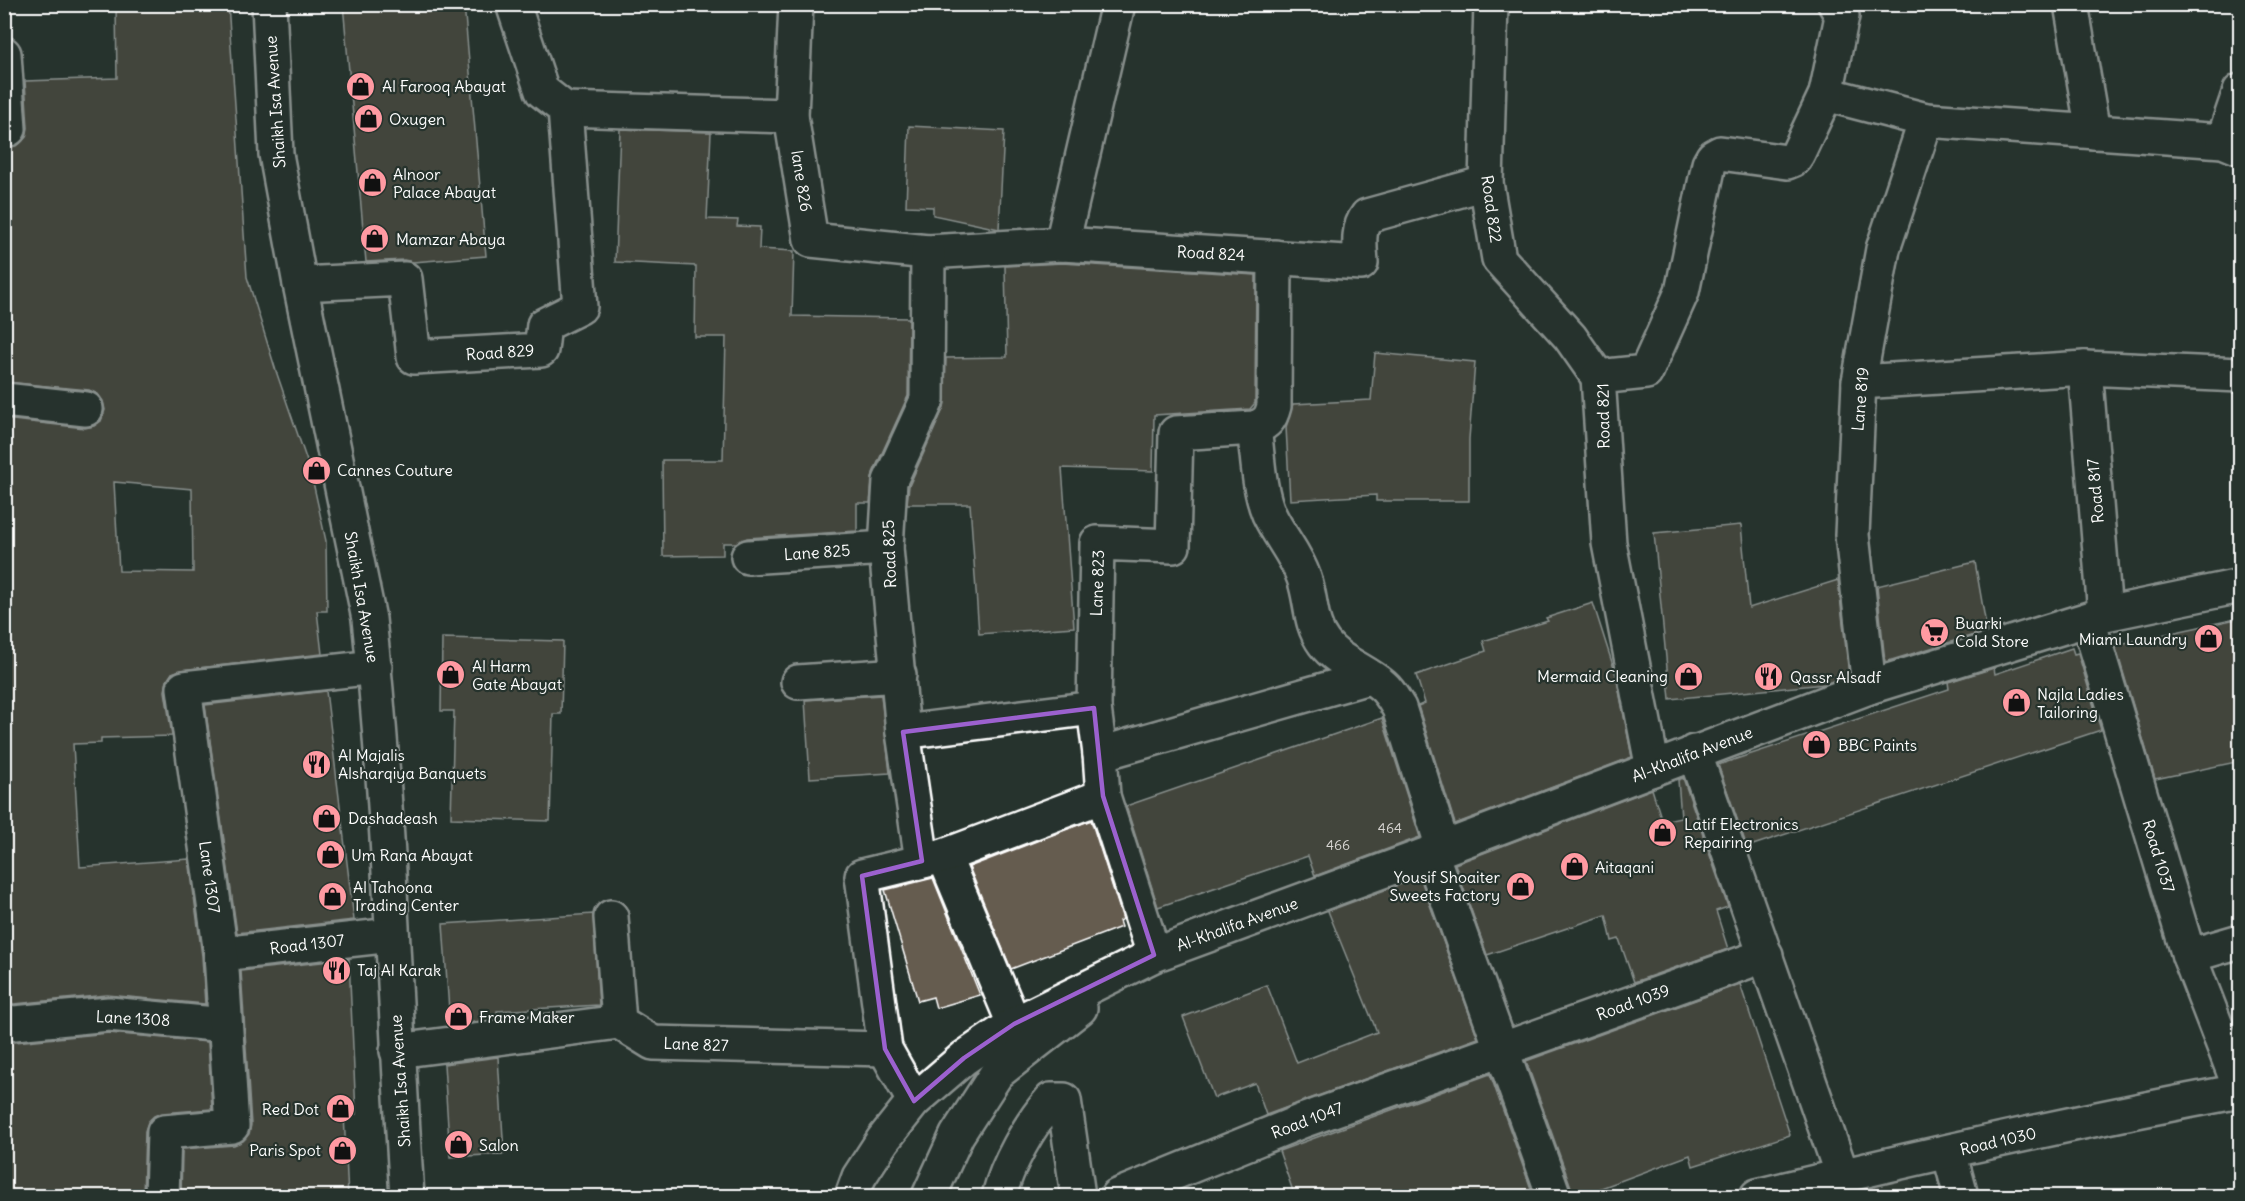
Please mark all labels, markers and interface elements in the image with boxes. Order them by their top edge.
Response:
street label: Shaikh Isa Avenue [260,35,290,169]
shop icon: Al Farooq Abayat [345,70,377,102]
place label: Al Farooq Abayat [382,76,507,96]
shop icon: Oxugen [352,103,384,135]
place label: Oxugen [389,109,445,129]
street label: lane 826 [787,149,817,213]
place label: Alnoor Palace Abayat [393,164,497,202]
shop icon: Alnoor Palace Abayat [356,167,388,199]
street label: Road 822 [1477,174,1507,244]
shop icon: Mamzar Abaya [359,223,391,255]
place label: Mamzar Abaya [396,229,505,249]
street label: Road 824 [1176,241,1246,265]
street label: Road 829 [465,340,535,364]
street label: Lane 819 [1847,366,1873,432]
street label: Road 821 [1592,383,1614,449]
shop icon: Cannes Couture [300,454,332,486]
street label: Road 817 [2082,458,2108,524]
place label: Cannes Couture [337,460,453,480]
street label: Road 825 [878,519,900,589]
street label: Shaikh Isa Avenue [341,530,383,664]
street label: Lane 825 [783,540,851,564]
street label: Lane 823 [1086,549,1108,617]
place label: Buarki Cold Store [1955,613,2029,651]
supermarket icon: Buarki Cold Store [1918,616,1950,648]
shop icon: Miami Laundry [2192,623,2224,655]
place label: Miami Laundry [2079,629,2187,649]
place label: Al Harm Gate Abayat [472,656,563,694]
shop icon: Al Harm Gate Abayat [435,659,467,691]
shop icon: Mermaid Cleaning [1673,660,1705,692]
restaurant icon: Qassr Alsadf [1753,661,1785,693]
place label: Mermaid Cleaning [1537,666,1668,686]
place label: Qassr Alsadf [1790,667,1882,687]
place label: Najla Ladies Tailoring [2037,684,2124,722]
shop icon: Najla Ladies Tailoring [2000,687,2032,719]
street label: Al-Khalifa Avenue [1629,722,1755,786]
shop icon: BBC Paints [1801,729,1833,761]
place label: BBC Paints [1838,735,1917,755]
place label: Al Majalis Alsharqiya Banquets [338,745,487,783]
restaurant icon: Al Majalis Alsharqiya Banquets [301,748,333,780]
shop icon: Dashadeash [311,802,343,834]
place label: Dashadeash [348,808,438,828]
place label: Latif Electronics Repairing [1684,814,1798,852]
shop icon: Latif Electronics Repairing [1647,817,1679,849]
street label: Road 1037 [2138,817,2180,895]
house number: 464 [1378,819,1402,837]
house number: 466 [1326,836,1350,854]
street label: Lane 1307 [195,839,225,915]
shop icon: Um Rana Abayat [314,839,346,871]
place label: Um Rana Abayat [351,845,473,865]
shop icon: Aitaqani [1558,851,1590,883]
place label: Aitaqani [1595,857,1654,877]
place label: Yousif Shoaiter Sweets Factory [1389,867,1500,905]
shop icon: Yousif Shoaiter Sweets Factory [1505,870,1537,902]
place label: Al Tahoona Trading Center [353,877,459,915]
shop icon: Al Tahoona Trading Center [316,880,348,912]
street label: Al-Khalifa Avenue [1174,893,1300,955]
street label: Road 1307 [269,929,346,958]
restaurant icon: Taj Al Karak [320,954,352,986]
place label: Taj Al Karak [357,960,441,980]
street label: Road 1039 [1594,980,1672,1024]
shop icon: Frame Maker [442,1001,474,1033]
street label: Lane 1308 [95,1006,171,1030]
place label: Frame Maker [479,1007,575,1027]
street label: Shaikh Isa Avenue [385,1014,415,1148]
street label: Lane 827 [663,1033,729,1055]
shop icon: Red Dot [324,1093,356,1125]
street label: Road 1047 [1268,1097,1346,1143]
place label: Red Dot [262,1099,320,1119]
street label: Road 1030 [1958,1123,2038,1159]
shop icon: Salon [442,1129,474,1161]
shop icon: Paris Spot [326,1134,358,1166]
place label: Salon [479,1135,519,1155]
place label: Paris Spot [249,1140,322,1160]

